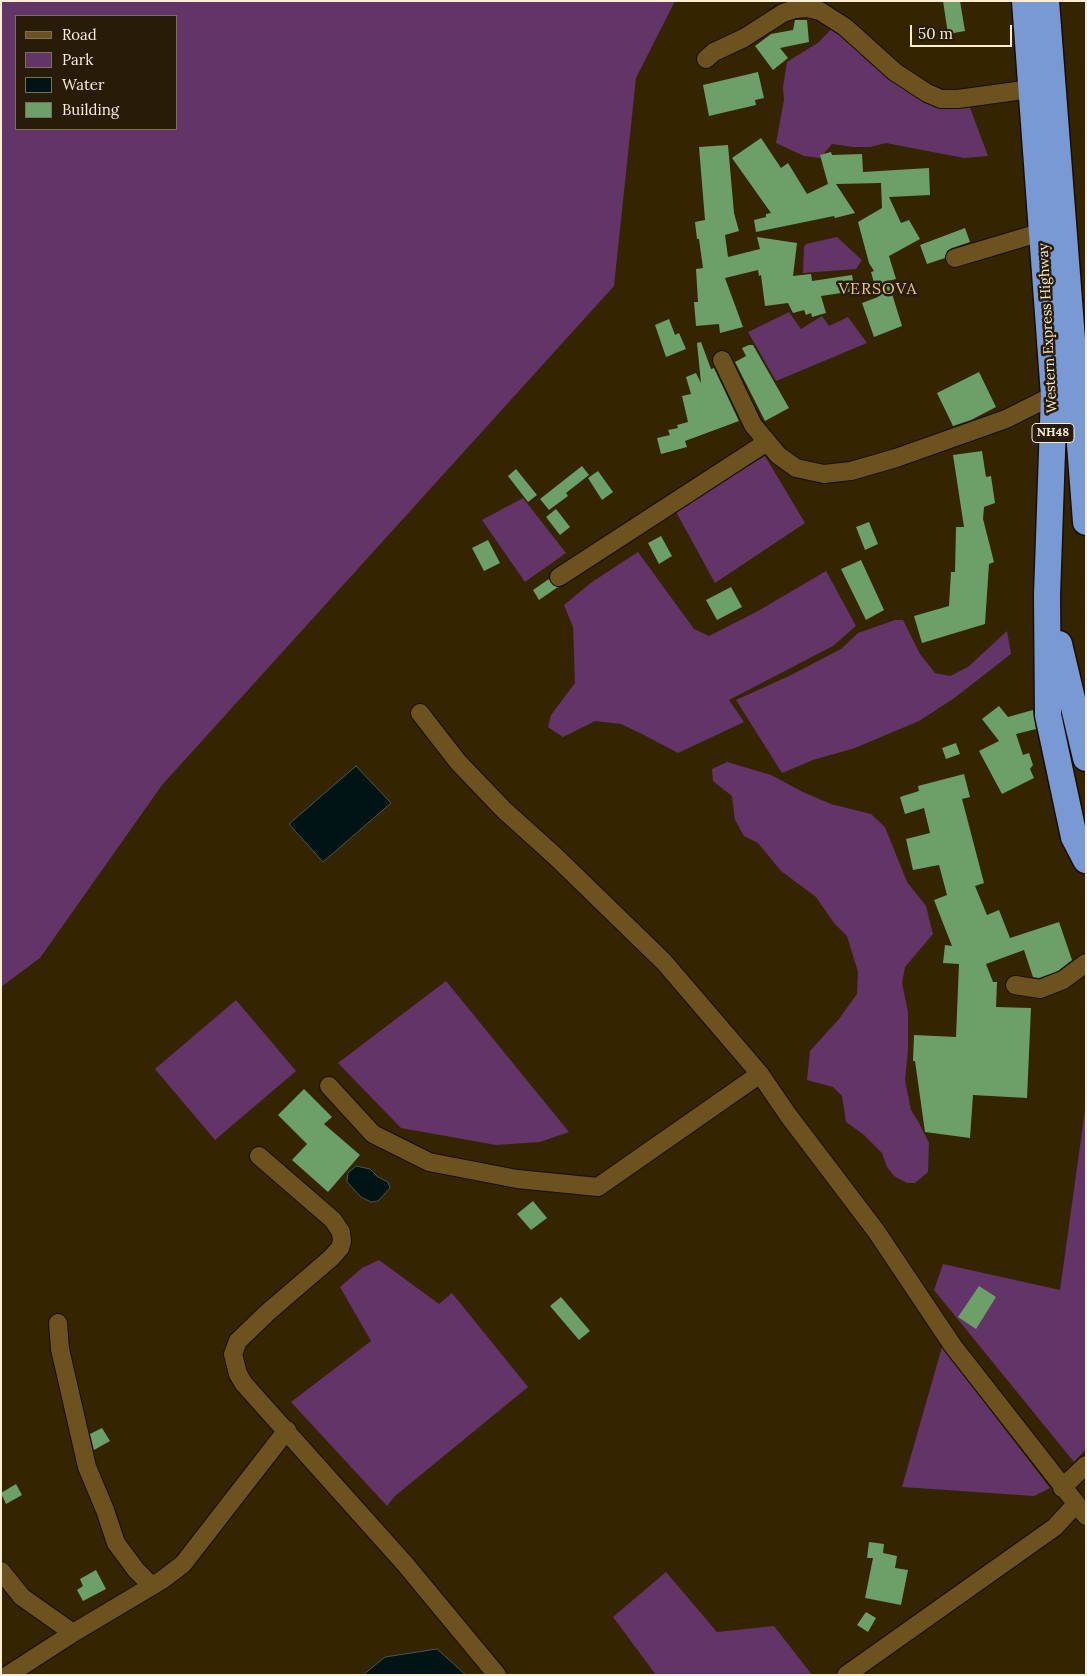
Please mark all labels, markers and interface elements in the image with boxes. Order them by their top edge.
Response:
legend [15,15,178,130]
scale bar [912,15,1014,47]
text: 50 m [918,24,953,43]
text: Road [62,25,97,44]
text: Park [62,50,93,69]
text: Water [62,75,104,94]
text: Building [62,100,119,119]
street label: Western Express Highway [1035,243,1061,413]
district label: VERSOVA [838,279,918,299]
road number: NH48 [1032,423,1074,442]

